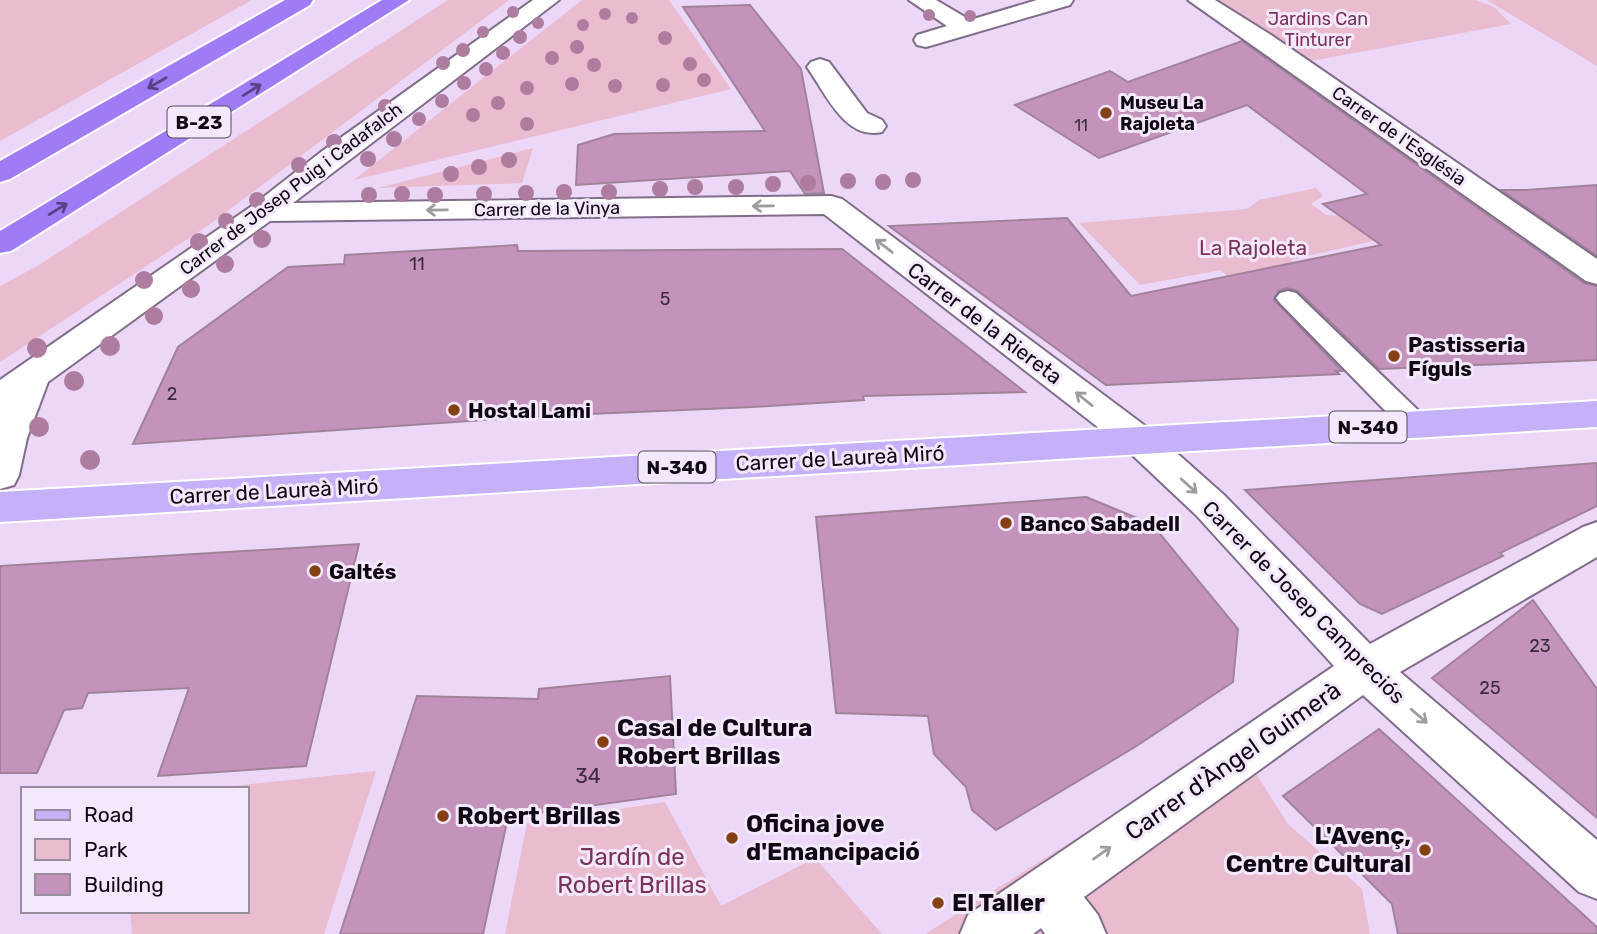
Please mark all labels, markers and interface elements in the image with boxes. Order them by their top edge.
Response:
park label: Jardins Can Tinturer [1268,8,1368,51]
one-way arrow [148,76,168,90]
one-way arrow [242,82,261,97]
street label: Carrer de l'Església [1328,82,1470,190]
place label: Museu La Rajoleta [1120,92,1204,135]
street label: Carrer de Josep Puig i Cadafalch [175,98,407,280]
marker: Museu La Rajoleta [1098,105,1114,121]
road number: B-23 [168,106,230,138]
house number: 11 [1074,116,1088,135]
street label: Carrer de la Vinya [474,197,620,221]
one-way arrow [751,199,774,213]
one-way arrow [48,201,68,215]
one-way arrow [426,203,449,217]
park label: La Rajoleta [1199,235,1307,260]
one-way arrow [875,238,894,253]
house number: 11 [409,253,425,275]
street label: Carrer de la Riereta [903,257,1067,389]
house number: 5 [660,288,670,310]
place label: Pastisseria Fíguls [1408,332,1525,381]
marker: Pastisseria Fíguls [1386,348,1402,364]
house number: 2 [167,383,177,405]
one-way arrow [1076,391,1094,407]
place label: Hostal Lami [468,398,591,423]
marker: Hostal Lami [446,402,462,418]
road number: N-340 [1330,412,1406,442]
street label: Carrer de Laureà Miró [735,440,945,476]
road number: N-340 [638,452,716,482]
street label: Carrer de Laureà Miró [169,473,379,509]
one-way arrow [1180,478,1198,494]
street label: Carrer de Josep Campreciós [1197,495,1411,709]
place label: Banco Sabadell [1020,511,1180,536]
marker: Banco Sabadell [998,515,1014,531]
place label: Galtés [329,559,396,584]
marker: Galtés [307,563,323,579]
house number: 23 [1529,635,1551,657]
street label: Carrer d'Àngel Guimerà [1120,676,1346,846]
house number: 25 [1479,677,1501,699]
one-way arrow [1410,708,1428,724]
place label: Casal de Cultura Robert Brillas [617,714,812,770]
marker: Casal de Cultura Robert Brillas [595,734,611,750]
house number: 34 [575,763,601,788]
legend [21,787,248,913]
text: Road [84,802,134,827]
place label: Robert Brillas [457,802,621,830]
marker: Robert Brillas [435,808,451,824]
place label: Oficina jove d'Emancipació [746,810,920,866]
place label: L'Avenç, Centre Cultural [1226,822,1411,878]
marker: Oficina jove d'Emancipació [724,830,740,846]
text: Park [84,837,128,862]
marker: L'Avenç, Centre Cultural [1417,842,1433,858]
park label: Jardín de Robert Brillas [557,843,707,899]
one-way arrow [1092,846,1111,860]
text: Building [84,872,164,897]
place label: El Taller [952,889,1045,917]
marker: El Taller [930,895,946,911]

